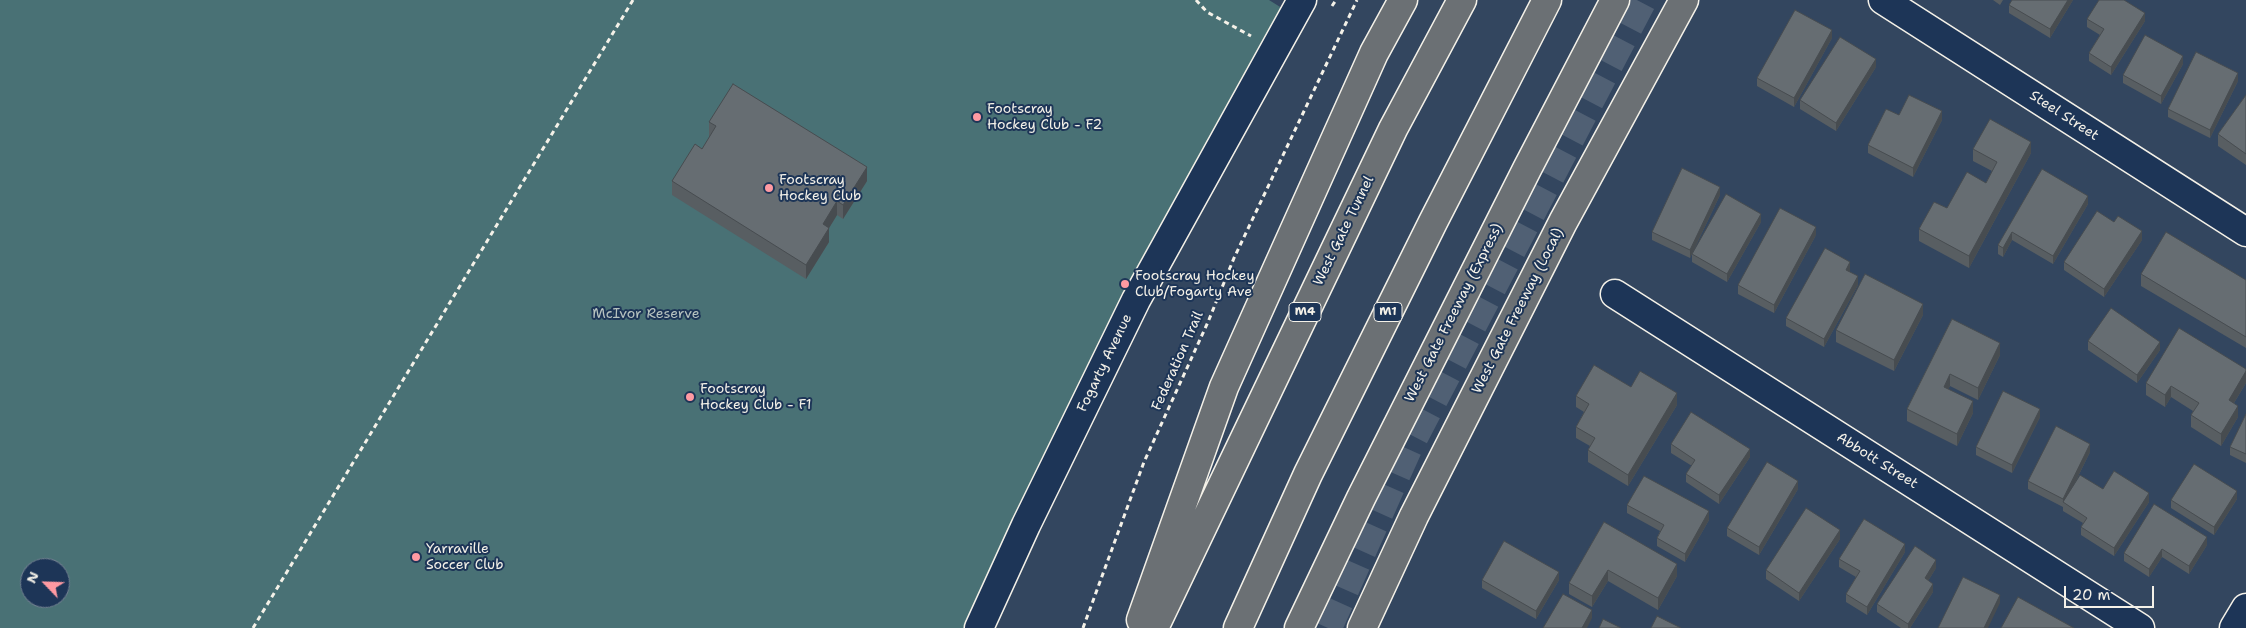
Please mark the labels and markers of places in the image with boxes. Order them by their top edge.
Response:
place label: Footscray Hockey Club - F2 [987,101,1102,134]
marker: Footscray Hockey Club - F2 [971,111,983,123]
place label: Footscray Hockey Club [779,172,861,204]
marker: Footscray Hockey Club [763,182,775,194]
place label: Footscray Hockey Club/Fogarty Ave [1135,268,1254,300]
marker: Footscray Hockey Club/Fogarty Ave [1119,278,1131,290]
place label: Footscray Hockey Club - F1 [700,381,812,414]
marker: Footscray Hockey Club - F1 [684,391,696,403]
place label: Yarraville Soccer Club [426,541,503,574]
marker: Yarraville Soccer Club [410,551,422,563]

